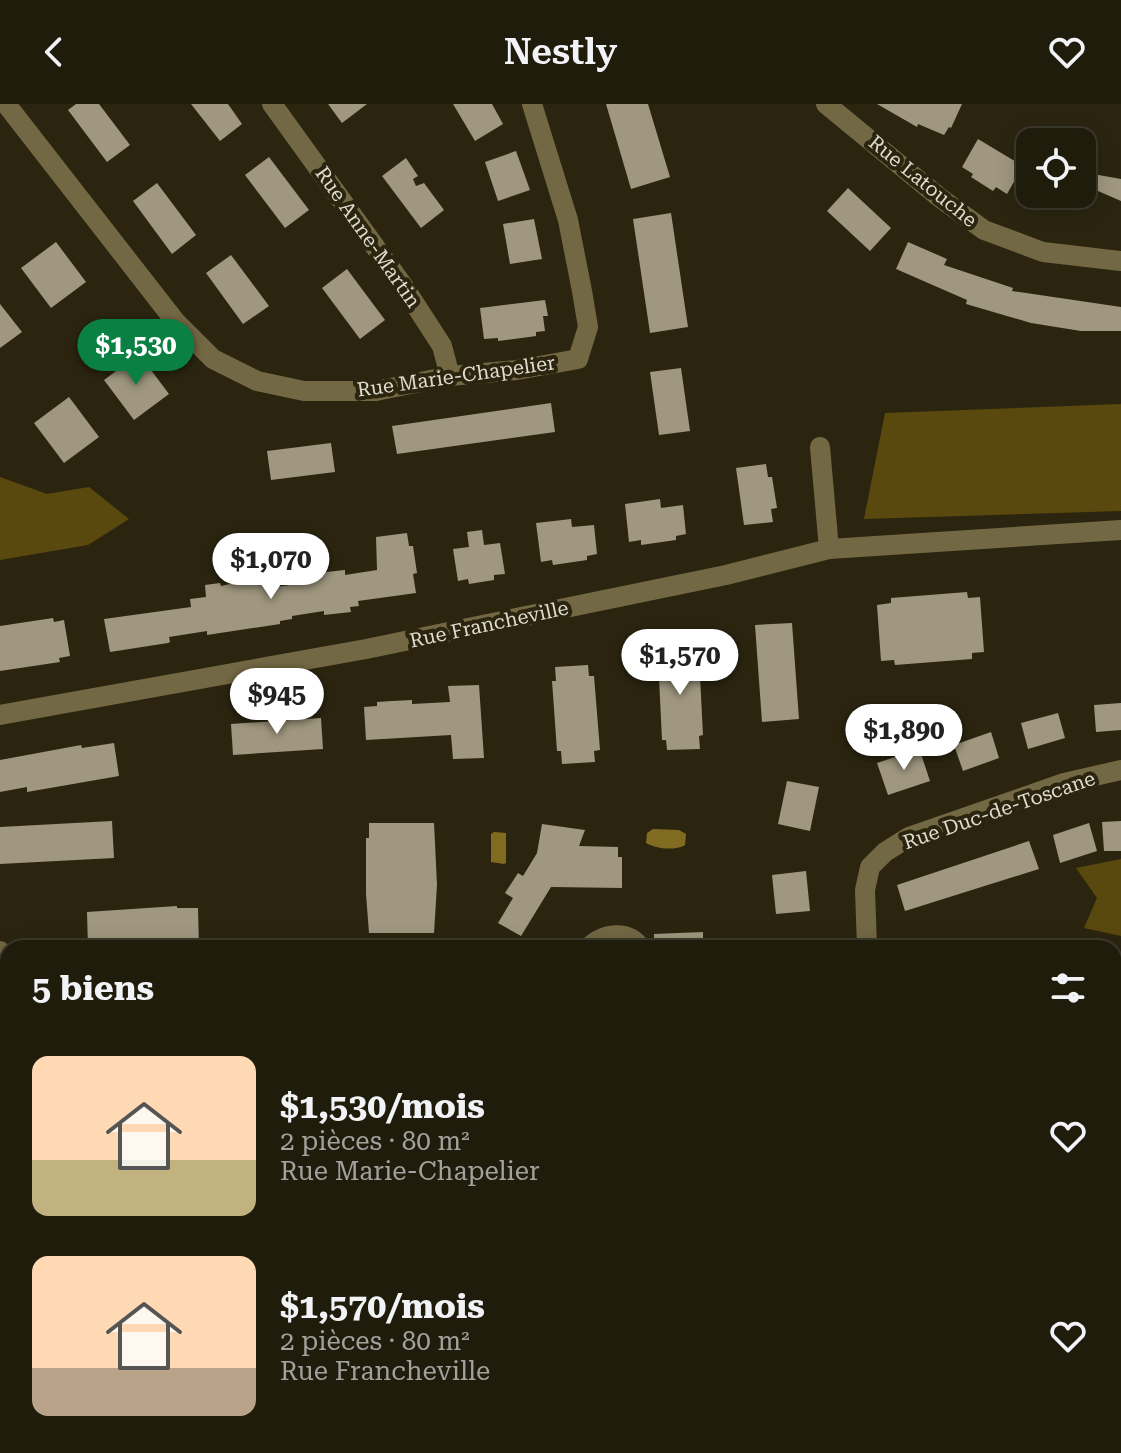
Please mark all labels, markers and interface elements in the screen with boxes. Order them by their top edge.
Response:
icon: back [32,30,76,74]
icon: heart [1045,30,1089,74]
text: Nestly [504,31,617,73]
map controls [1016,128,1096,208]
button: locate [1016,128,1096,208]
street label: Rue Latouche [864,130,982,232]
street label: Rue Anne-Martin [310,162,426,312]
pin: $1,530 [71,319,201,387]
text: $1,530 [95,330,177,360]
street label: Rue Marie-Chapelier [355,350,557,402]
pin: $1,070 [206,533,336,601]
text: $1,070 [230,544,312,574]
street label: Rue Francheville [407,595,571,653]
pin: $1,570 [615,629,745,697]
text: $1,570 [639,640,721,670]
pin: $945 [230,668,324,736]
text: $945 [248,679,306,709]
pin: $1,890 [839,704,969,772]
text: $1,890 [863,715,945,745]
street label: Rue Duc-de-Toscane [900,766,1098,854]
icon: filters [1046,966,1090,1010]
text: 5 biens [32,968,154,1008]
text: $1,530/mois [280,1086,485,1126]
icon: home [96,1088,192,1184]
icon: heart [1046,1114,1090,1158]
text: 2 pièces · 80 m² [280,1126,470,1156]
text: Rue Marie-Chapelier [280,1156,540,1186]
text: $1,570/mois [280,1286,485,1326]
icon: home [96,1288,192,1384]
icon: heart [1046,1314,1090,1358]
text: 2 pièces · 80 m² [280,1326,470,1356]
text: Rue Francheville [280,1356,490,1386]

